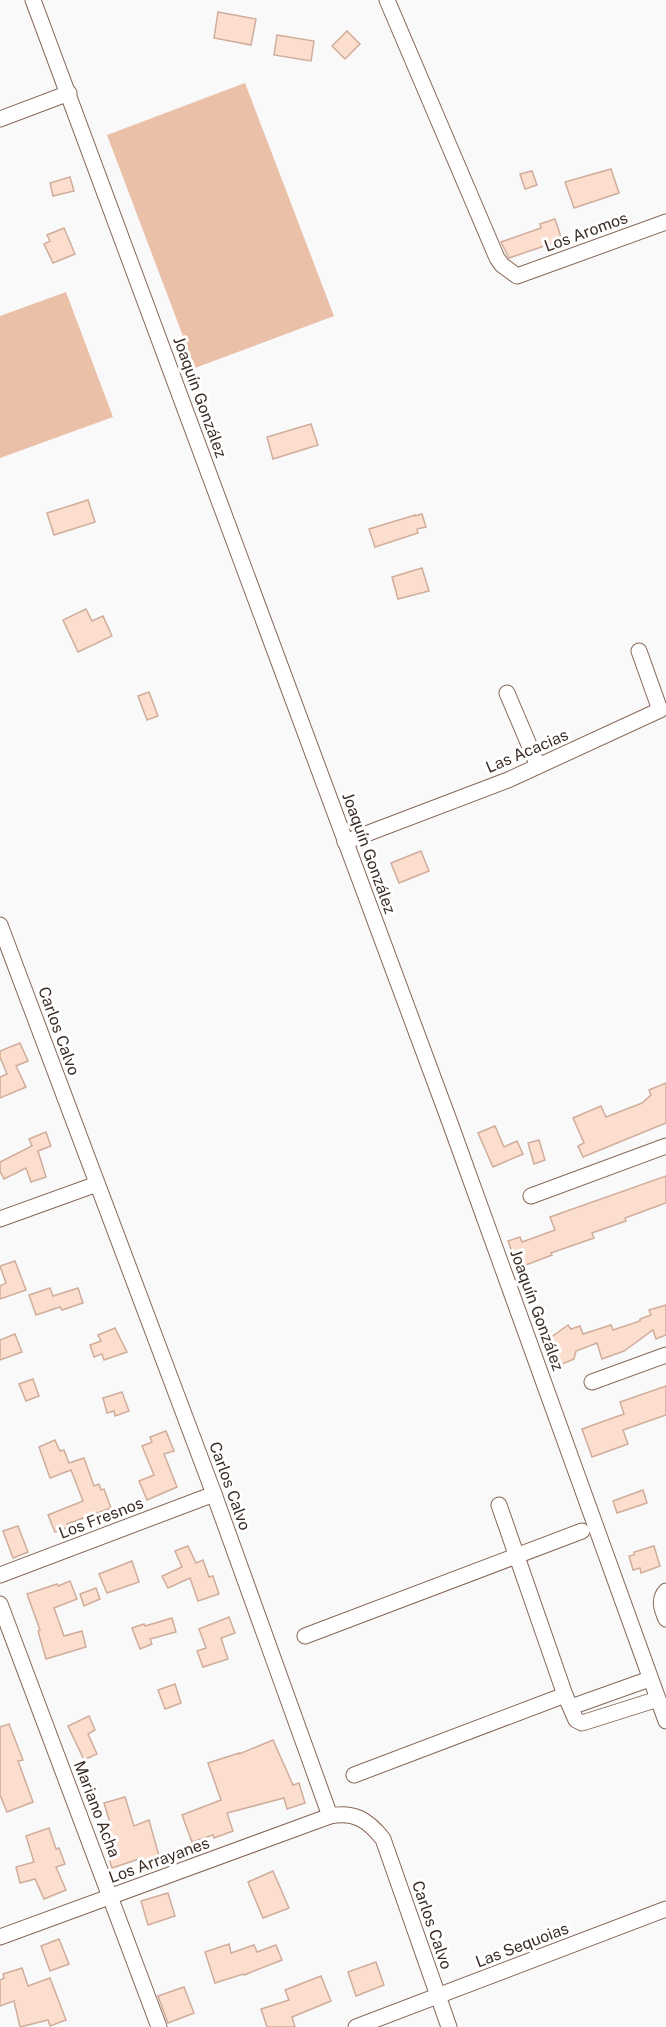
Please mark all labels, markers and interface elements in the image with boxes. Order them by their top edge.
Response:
street label: Los Aromos [542,208,630,256]
street label: Joaquín González [169,334,231,461]
street label: Las Acacias [483,725,571,777]
street label: Joaquín González [338,790,400,917]
street label: Carlos Calvo [34,984,84,1078]
street label: Joaquín González [506,1247,568,1374]
street label: Carlos Calvo [205,1439,255,1533]
street label: Los Fresnos [56,1493,146,1543]
street label: Mariano Acha [70,1758,124,1860]
street label: Los Arrayanes [106,1833,212,1887]
street label: Carlos Calvo [408,1878,456,1972]
street label: Las Sequoias [473,1919,571,1971]

